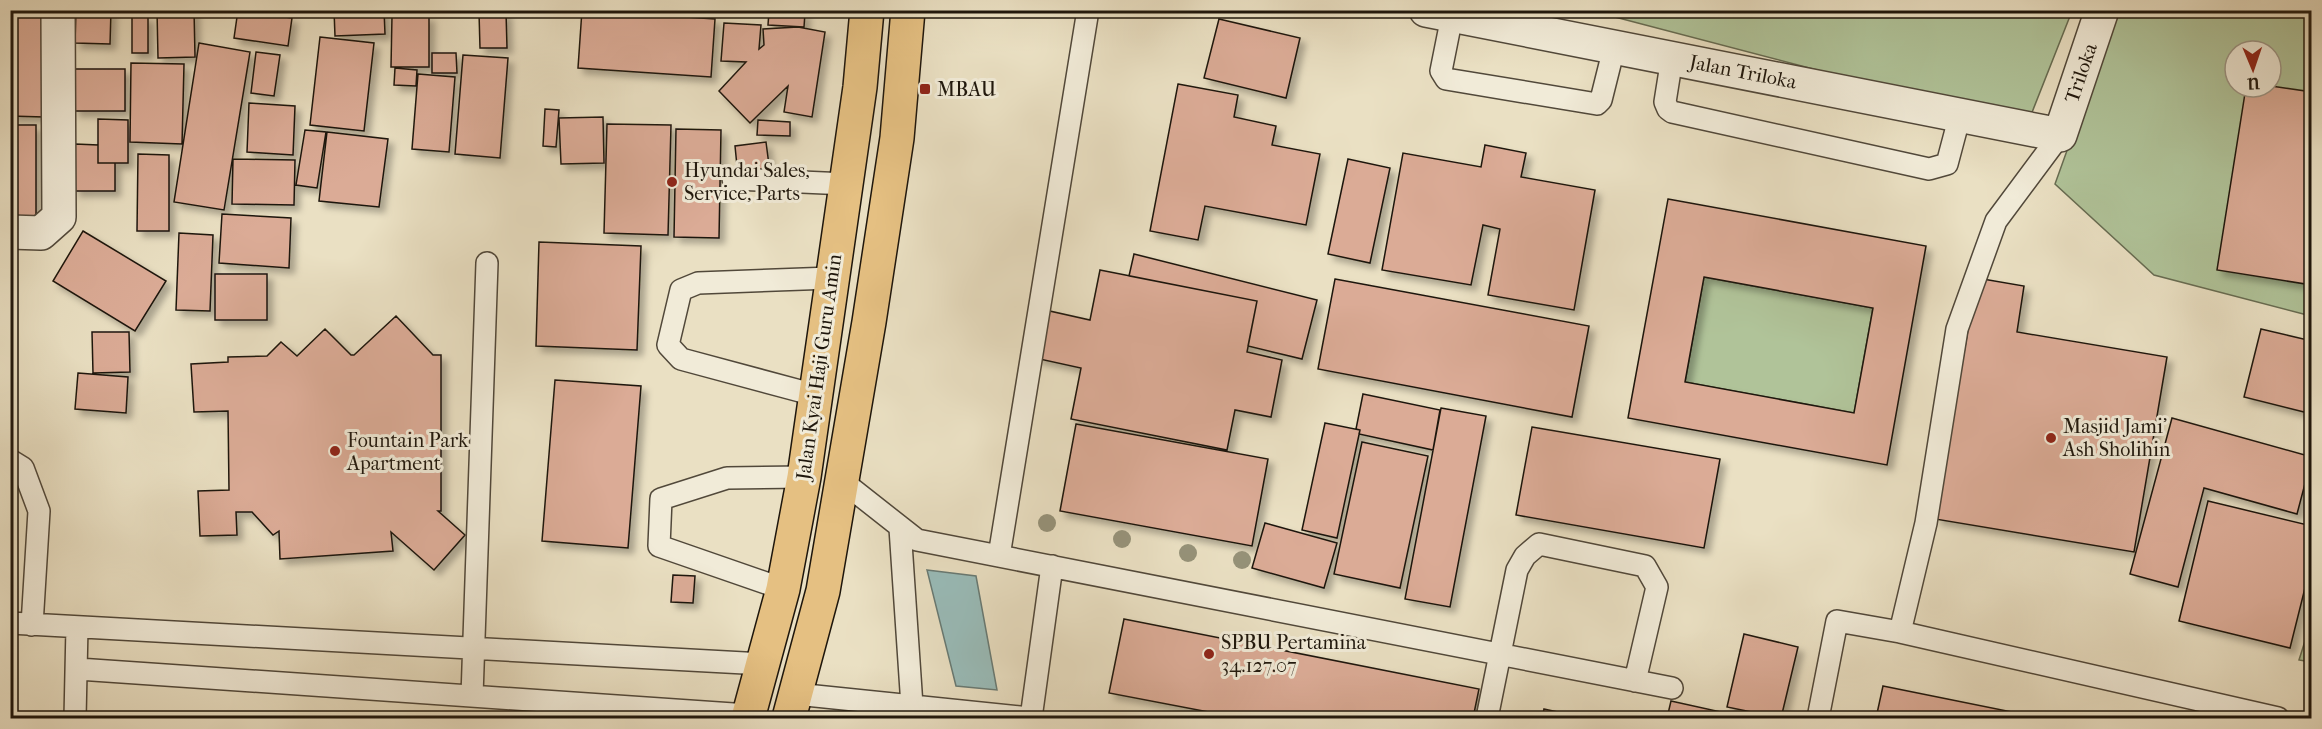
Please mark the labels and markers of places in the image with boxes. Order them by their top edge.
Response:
place label: MBAU [937,78,997,101]
marker: MBAU [918,82,932,96]
place label: Hyundai Sales, Service, Parts [684,159,810,205]
marker: Hyundai Sales, Service, Parts [665,175,679,189]
place label: Masjid Jami' Ash Sholihin [2062,415,2171,461]
place label: Fountain Park Apartment [346,429,469,475]
marker: Masjid Jami' Ash Sholihin [2044,431,2058,445]
marker: Fountain Park Apartment [328,444,342,458]
place label: SPBU Pertamina 34.127.07 [1221,631,1367,677]
marker: SPBU Pertamina 34.127.07 [1202,647,1216,661]

